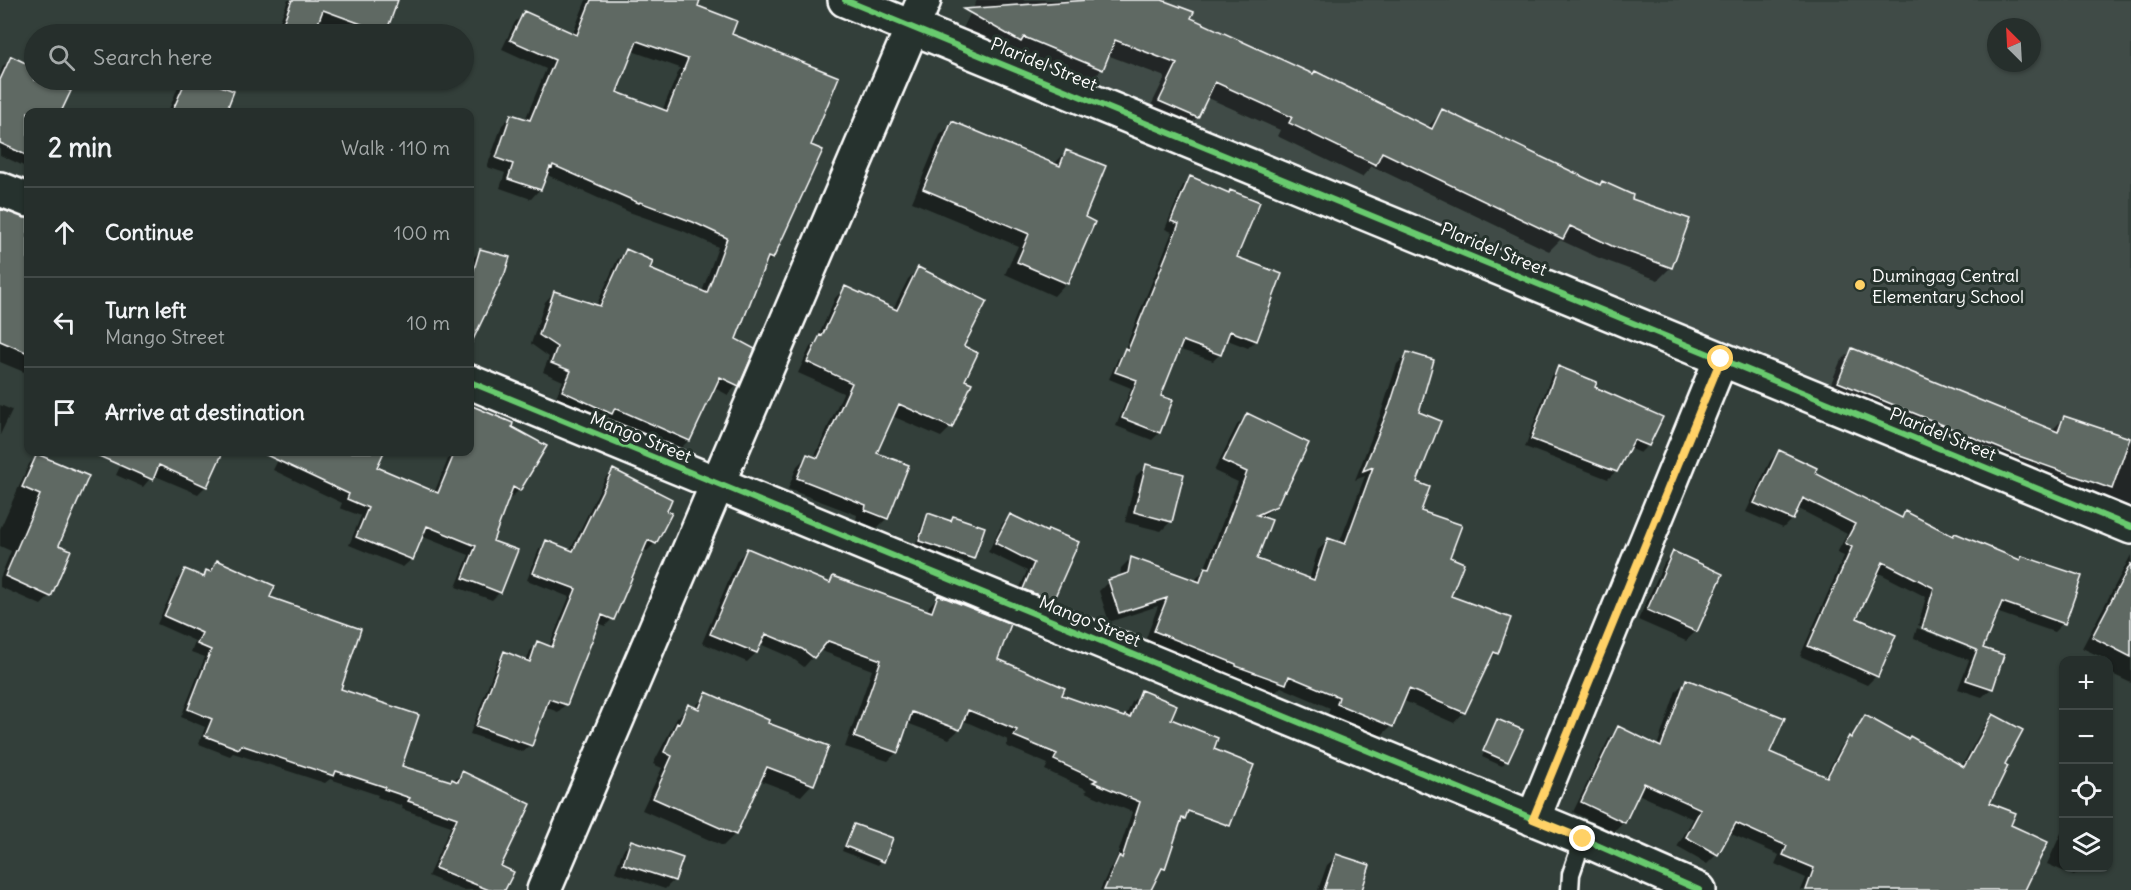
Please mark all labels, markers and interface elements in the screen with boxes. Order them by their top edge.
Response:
north arrow [1987,18,2041,72]
search box [24,24,474,90]
street label: Plaridel Street [987,32,1101,96]
icon: search [45,41,78,74]
text: Search here [93,43,212,71]
text: 2 min [48,131,112,164]
text: Walk · 110 m [341,135,450,160]
icon: ahead [48,216,81,249]
street label: Plaridel Street [1437,217,1551,281]
text: Continue [105,218,194,246]
text: 100 m [393,220,450,245]
place label: Dumingag Central Elementary School [1872,264,2024,308]
marker: Dumingag Central Elementary School [1853,278,1867,292]
text: Turn left [105,296,186,324]
icon: left [48,306,81,339]
text: 10 m [407,310,450,335]
text: Mango Street [105,324,225,349]
route start [1707,345,1733,371]
icon: arrive [48,396,81,429]
text: Arrive at destination [105,398,305,426]
street label: Plaridel Street [1886,402,2000,466]
street label: Mango Street [587,406,695,468]
street label: Mango Street [1036,590,1144,652]
map controls [2059,656,2113,872]
button: + [2059,656,2113,710]
button: − [2059,710,2113,764]
button: locate [2059,764,2113,818]
button: layers [2059,818,2113,872]
route end [1569,825,1595,851]

